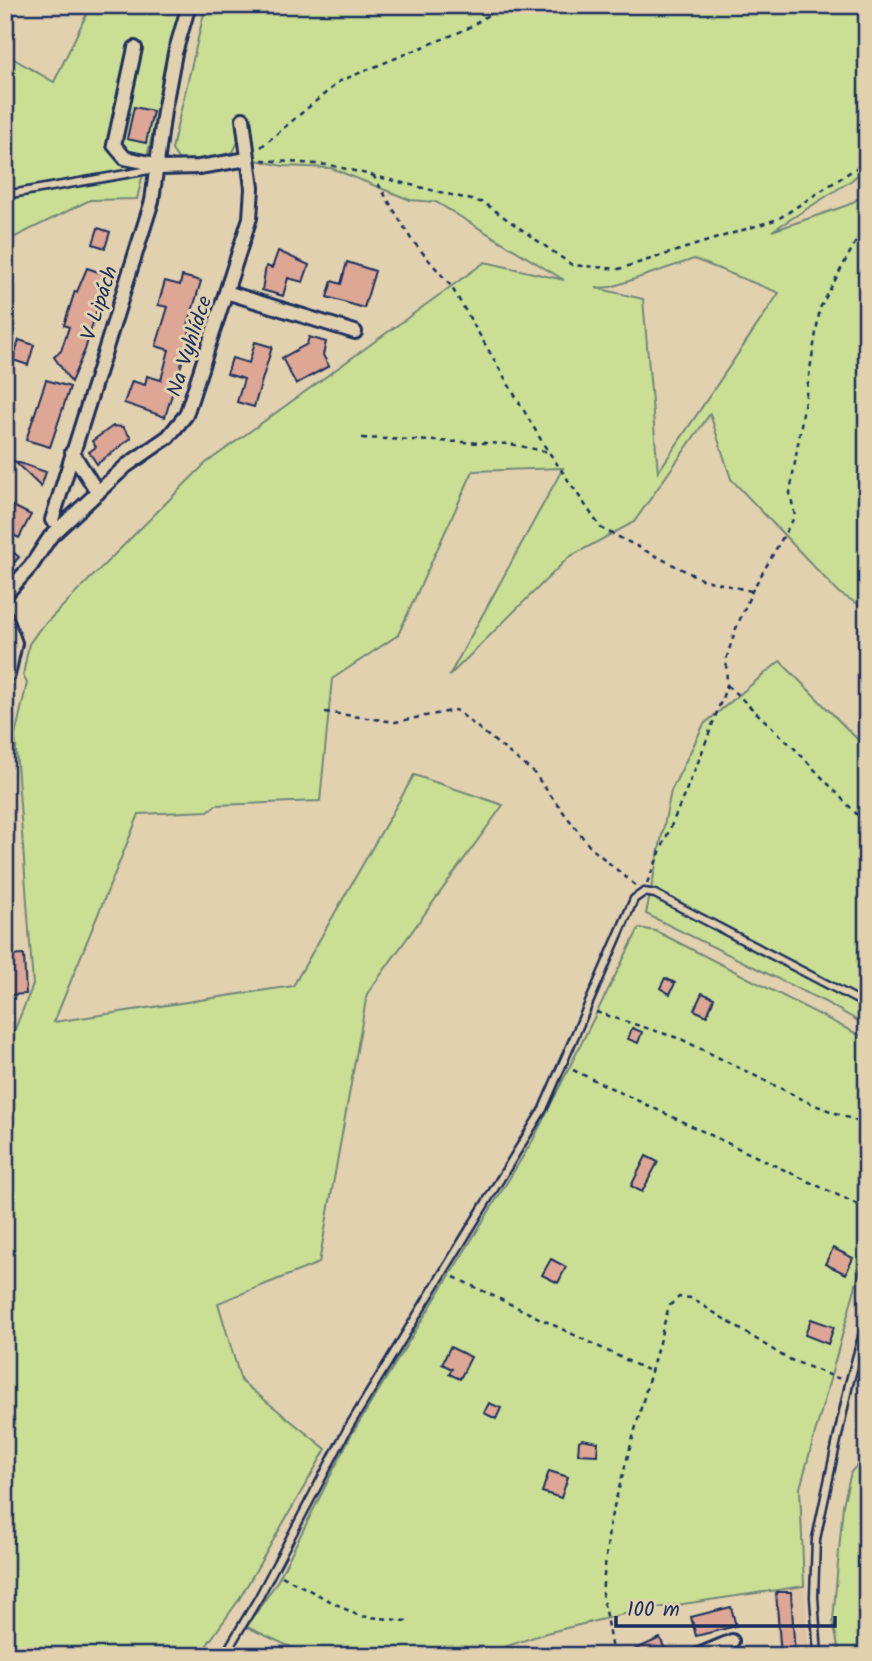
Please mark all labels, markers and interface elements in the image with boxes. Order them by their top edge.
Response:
street label: V Lipách [73,262,128,345]
street label: Na Vyhlídce [159,291,222,401]
scale bar [616,1584,835,1628]
text: 100 m [627,1594,680,1627]

